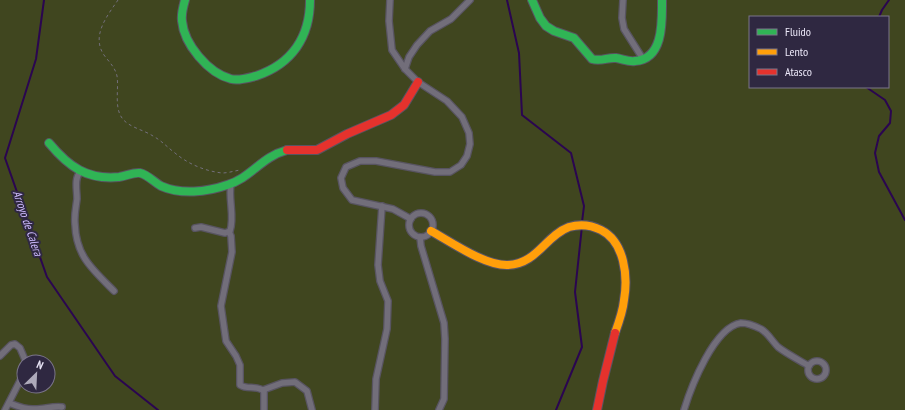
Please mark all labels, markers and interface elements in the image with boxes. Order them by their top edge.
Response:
legend [749,16,889,88]
text: Fluido [785,24,811,39]
text: Lento [785,44,808,59]
text: Atasco [785,64,812,79]
water label: Arroyo de Calera [10,188,47,259]
north arrow [16,354,56,394]
text: N [35,357,46,372]

